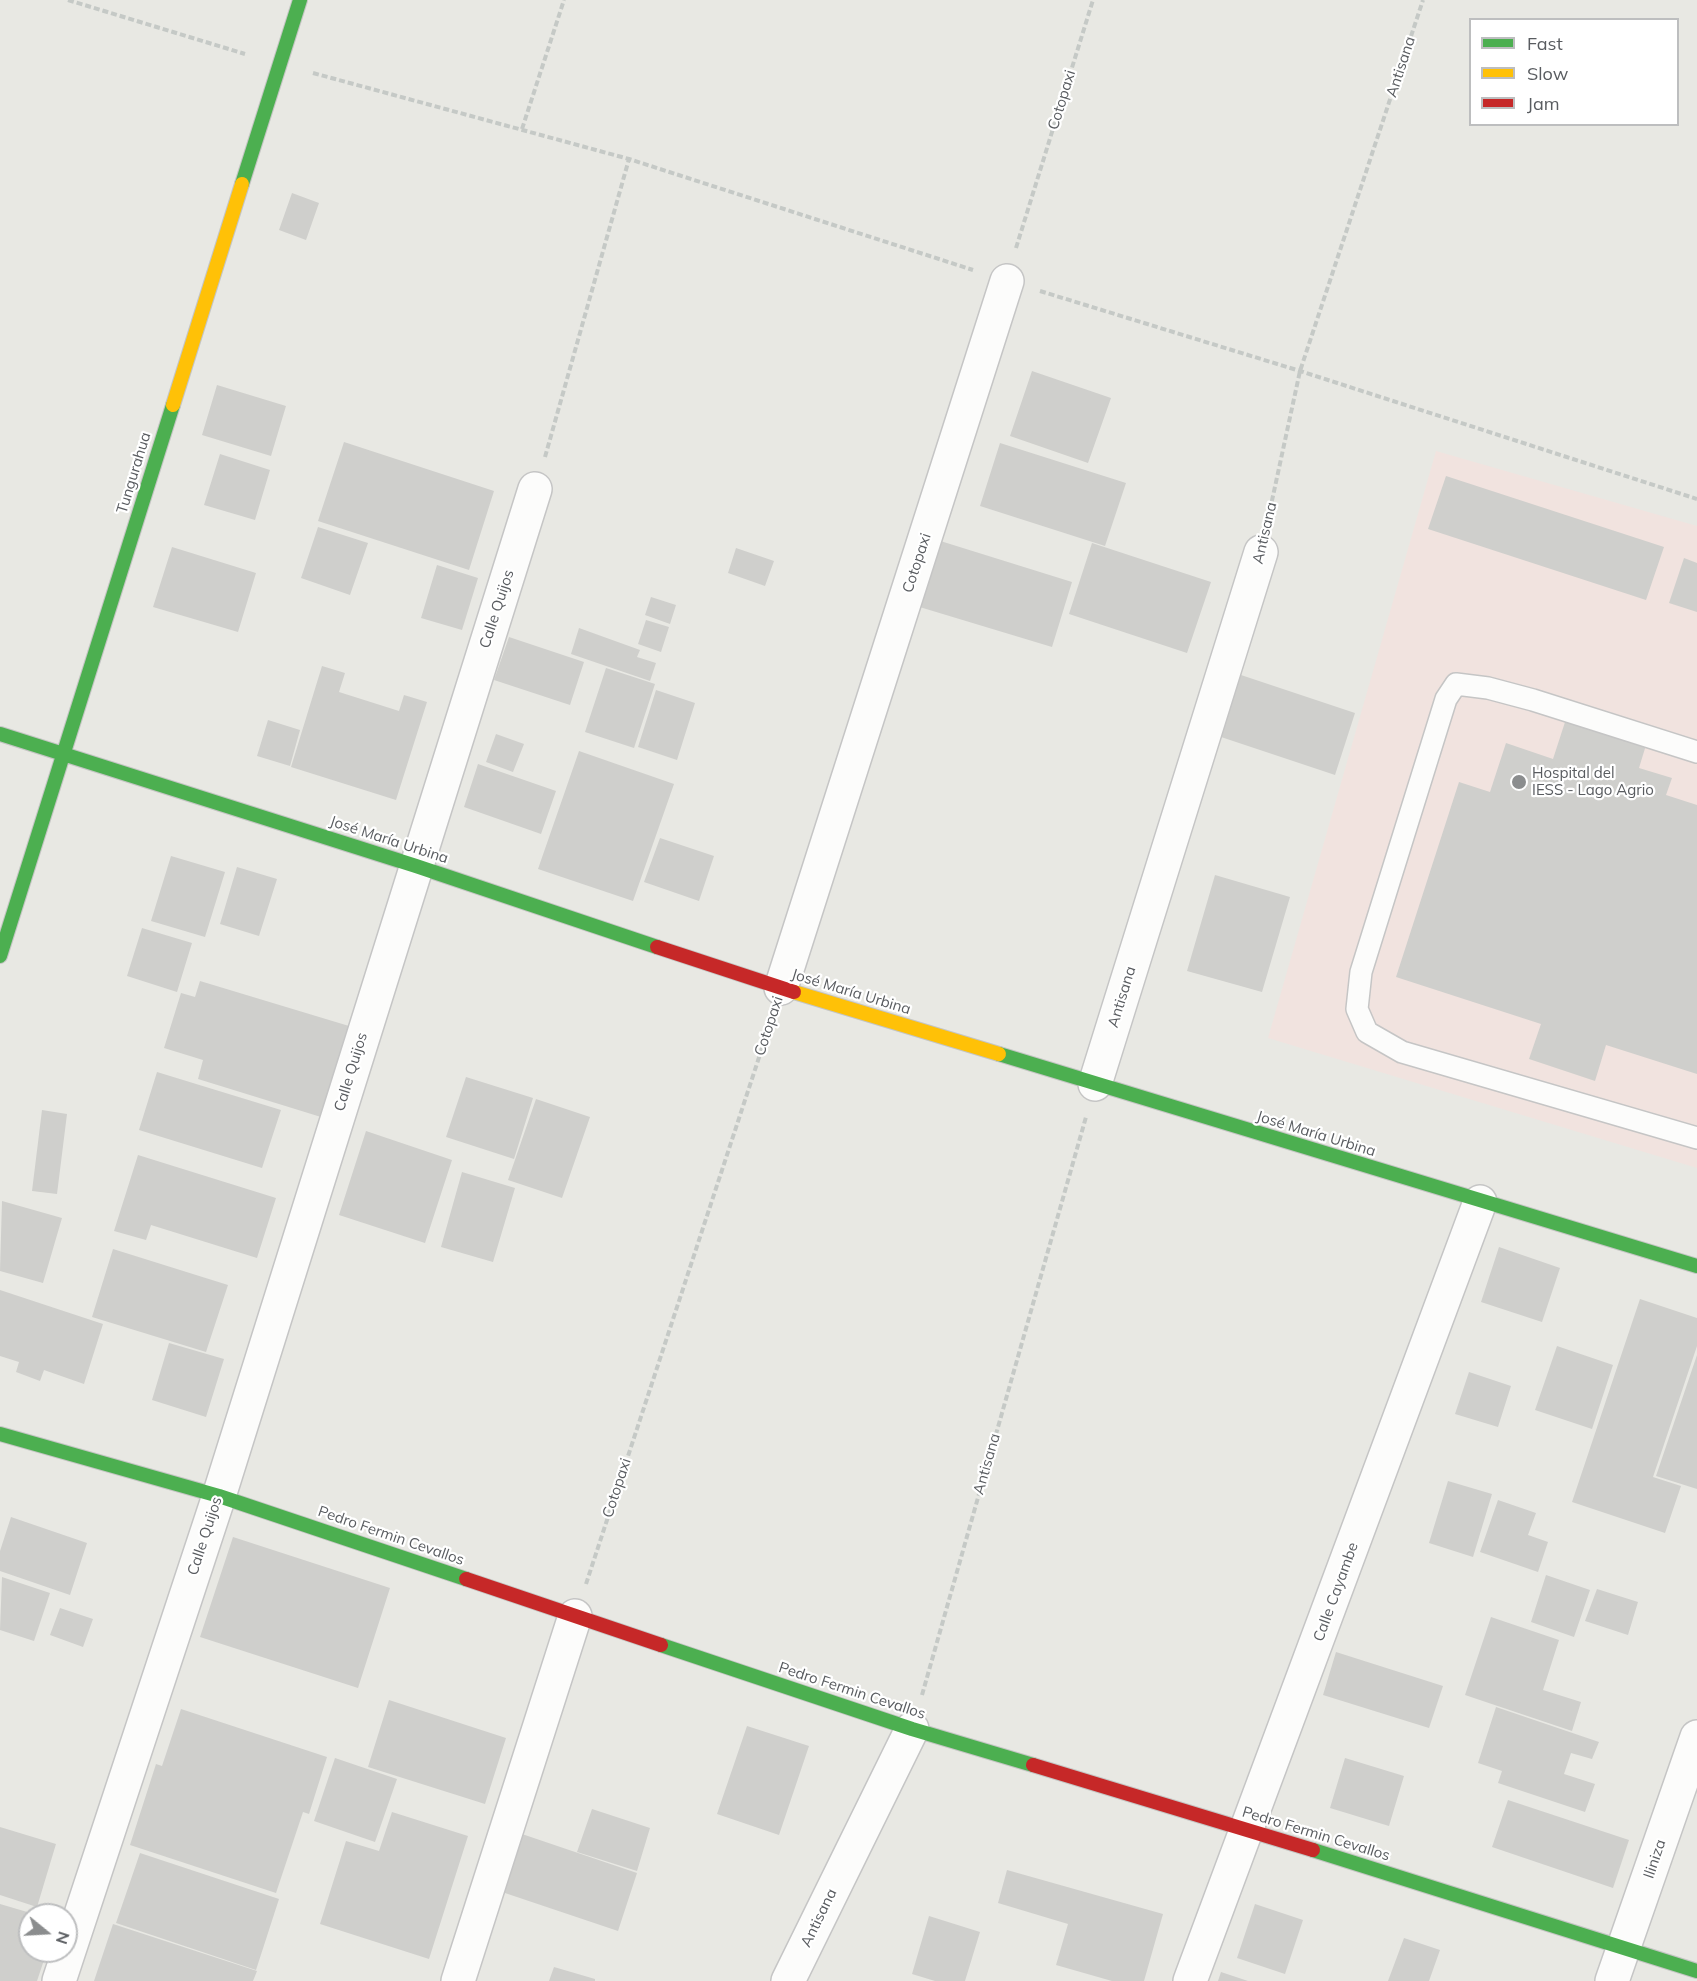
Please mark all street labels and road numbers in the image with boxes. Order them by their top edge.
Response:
street label: Antisana [1383,34,1419,100]
street label: Cotopaxi [1044,68,1080,132]
street label: Tungurahua [113,430,155,516]
street label: Antisana [1249,500,1281,566]
street label: Cotopaxi [899,531,935,595]
street label: Calle Quijos [476,567,518,651]
street label: José María Urbina [327,812,451,868]
street label: Antisana [1104,964,1140,1030]
street label: José María Urbina [789,965,913,1019]
street label: Cotopaxi [751,994,787,1058]
street label: Calle Quijos [330,1030,372,1114]
street label: José María Urbina [1254,1107,1378,1161]
street label: Antisana [970,1431,1004,1497]
street label: Cotopaxi [599,1456,635,1520]
street label: Calle Quijos [184,1494,226,1578]
street label: Pedro Fermin Cevallos [316,1503,466,1569]
street label: Calle Cayambe [1310,1540,1362,1644]
street label: Pedro Fermin Cevallos [776,1659,928,1723]
street label: Pedro Fermin Cevallos [1240,1803,1392,1865]
street label: Iliniza [1640,1837,1670,1881]
street label: Antisana [797,1886,841,1950]

